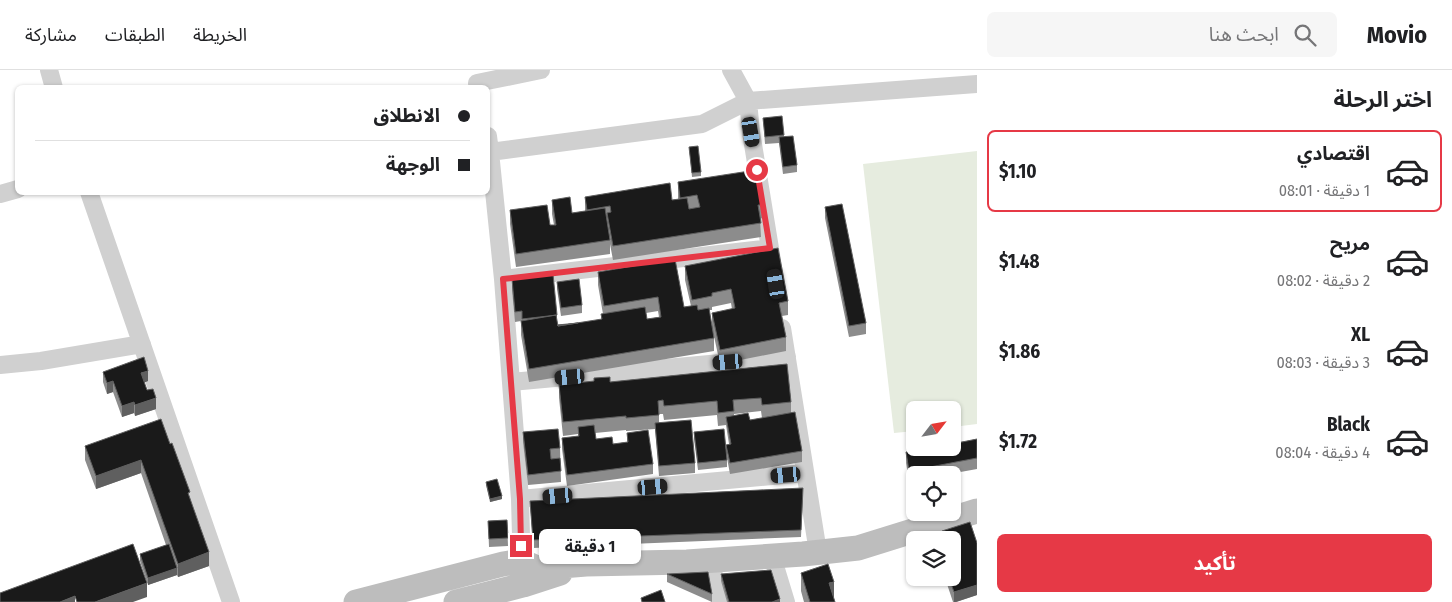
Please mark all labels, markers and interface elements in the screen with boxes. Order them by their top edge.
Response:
search box [987,12,1337,57]
icon: search [1291,21,1319,49]
text: Movio [1367,21,1427,49]
text: ابحث هنا [1209,23,1279,46]
text: مشاركة [25,24,77,46]
text: الطبقات [105,24,165,46]
text: الخريطة [193,24,247,46]
text: اختر الرحلة [1333,86,1432,113]
text: الانطلاق [374,104,440,127]
car [741,116,760,148]
text: اقتصادي [1297,142,1370,165]
icon: car [1385,149,1430,194]
text: الوجهة [386,153,440,176]
route start [746,159,768,181]
text: $1.10 [999,160,1037,183]
text: 1 دقيقة · 08:01 [1279,181,1370,200]
text: مريح [1330,232,1370,255]
icon: car [1385,239,1430,284]
text: $1.48 [999,250,1040,273]
car [766,268,785,300]
text: 2 دقيقة · 08:02 [1277,271,1370,290]
text: XL [1351,323,1370,346]
icon: car [1385,329,1430,374]
text: $1.86 [999,340,1040,363]
car [712,353,743,371]
text: 3 دقيقة · 08:03 [1277,353,1370,372]
car [554,368,585,386]
north arrow [906,401,961,456]
map controls [906,401,961,586]
text: Black [1327,413,1370,436]
icon: car [1385,419,1430,464]
text: $1.72 [999,430,1037,453]
text: 4 دقيقة · 08:04 [1275,443,1370,462]
car [770,466,801,484]
button: locate [906,466,961,521]
car [637,478,668,496]
car [542,487,573,505]
callout: 1 دقيقة [538,528,641,564]
button: layers [906,531,961,586]
button: تأكيد [997,534,1432,592]
route end [510,535,532,557]
text: 1 دقيقة [565,537,615,556]

